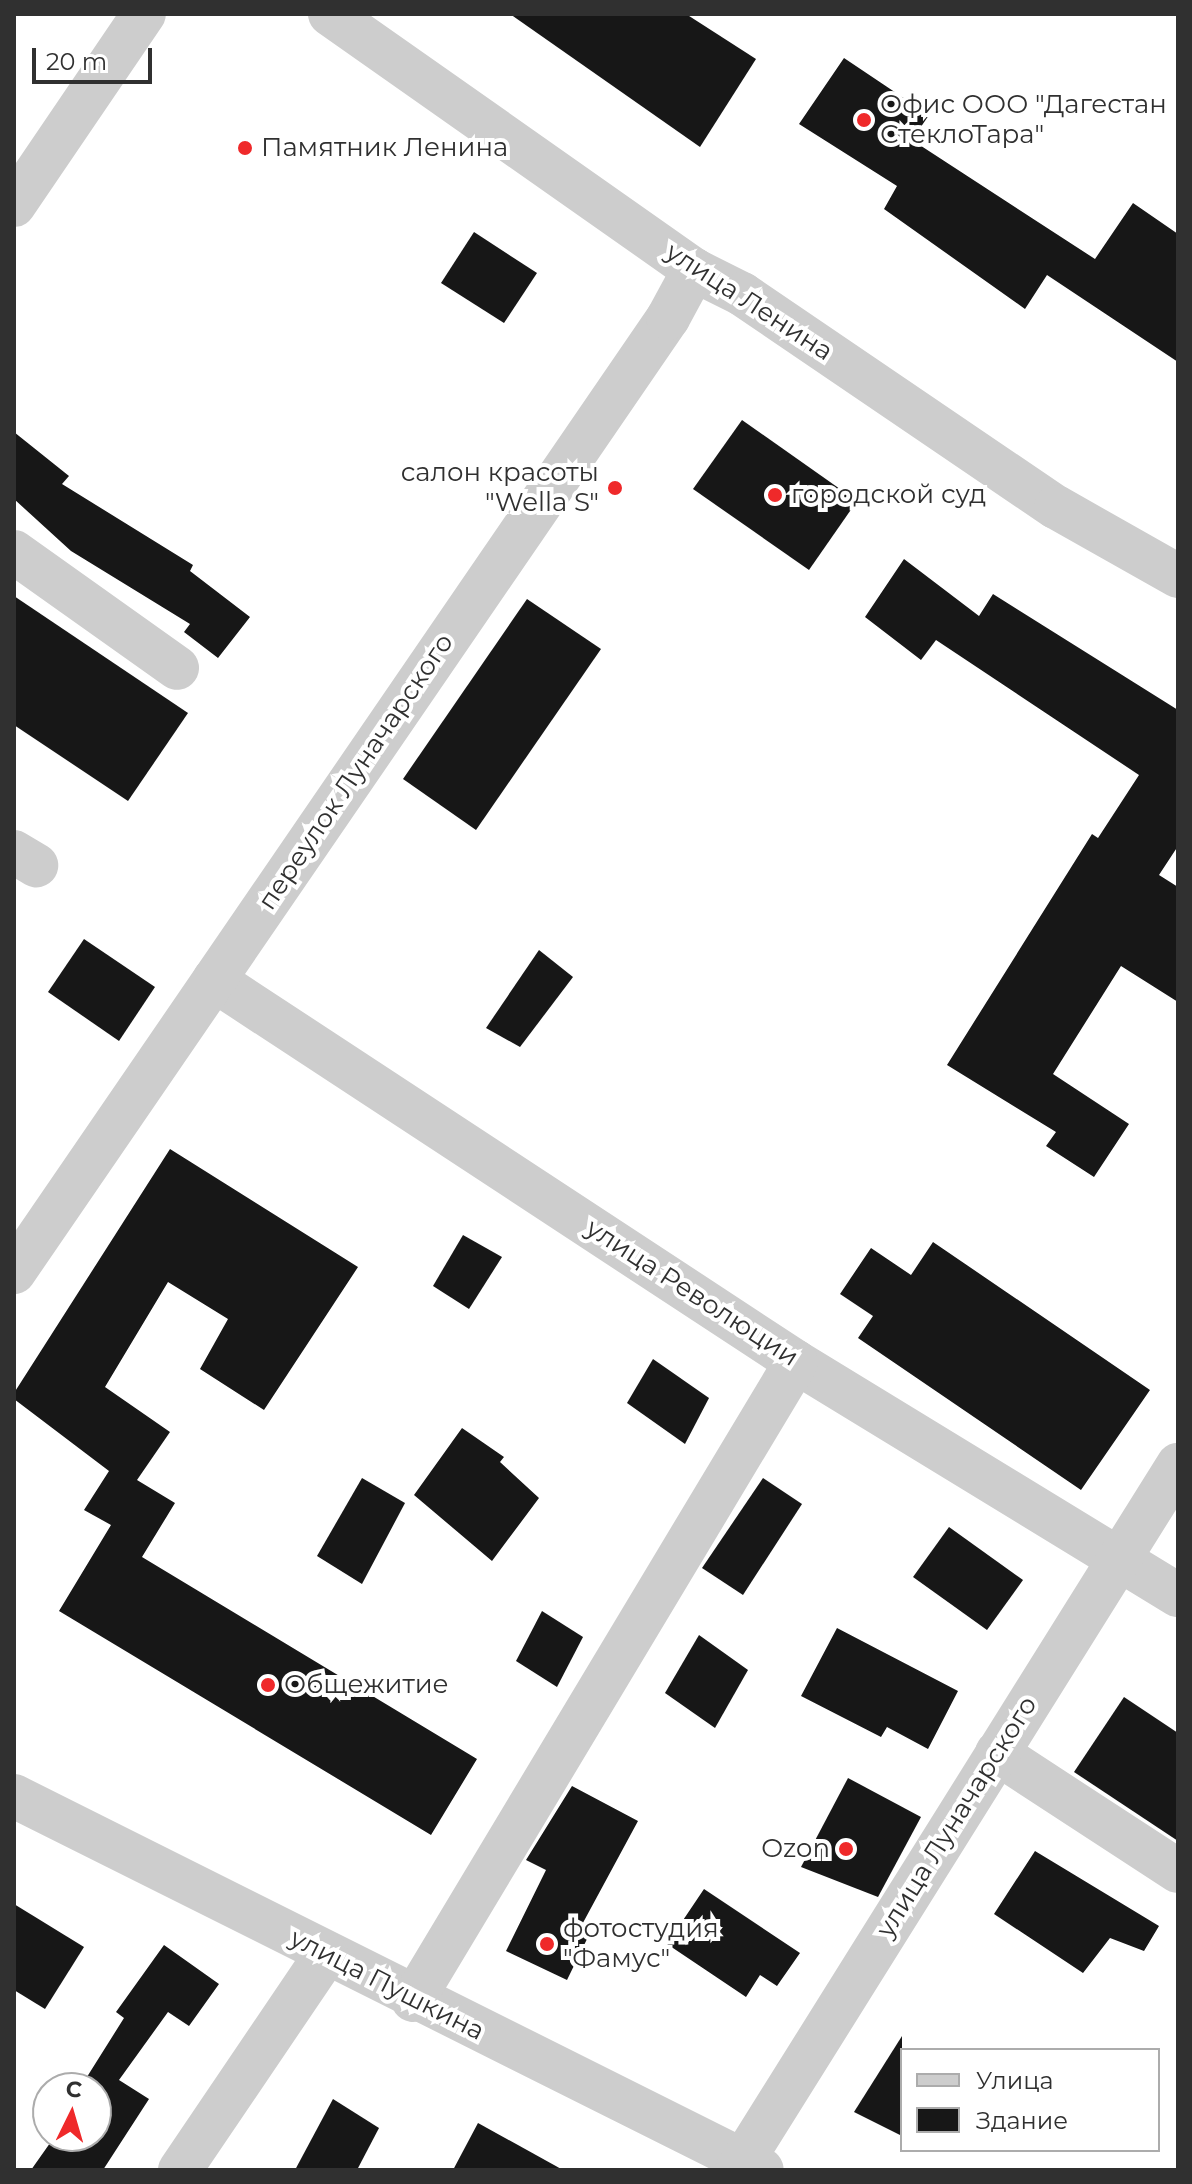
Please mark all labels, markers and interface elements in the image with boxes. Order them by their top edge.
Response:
scale bar [36,32,156,82]
text: 20 m [46,47,107,76]
place label: Офис ООО "Дагестан СтеклоТара" [880,89,1167,150]
marker: Офис ООО "Дагестан СтеклоТара" [855,111,873,129]
place label: Памятник Ленина [261,132,508,164]
marker: Памятник Ленина [236,139,254,157]
street label: улица Ленина [660,236,838,368]
place label: салон красоты "Wella S" [401,457,599,518]
marker: салон красоты "Wella S" [606,479,624,497]
place label: городской суд [791,479,986,511]
marker: городской суд [766,486,784,504]
street label: переулок Луначарского [252,628,460,916]
street label: улица Революции [580,1213,804,1373]
place label: Общежитие [284,1669,449,1701]
marker: Общежитие [259,1676,277,1694]
street label: улица Луначарского [870,1691,1044,1943]
place label: Ozon [761,1833,830,1865]
marker: Ozon [837,1840,855,1858]
place label: фотостудия "Фамус" [563,1913,719,1974]
street label: улица Пушкина [285,1923,489,2047]
marker: фотостудия "Фамус" [538,1935,556,1953]
legend [900,2048,1160,2152]
text: Улица [976,2066,1054,2095]
north arrow [32,2072,112,2152]
text: С [65,2075,83,2104]
text: Здание [976,2106,1068,2135]

